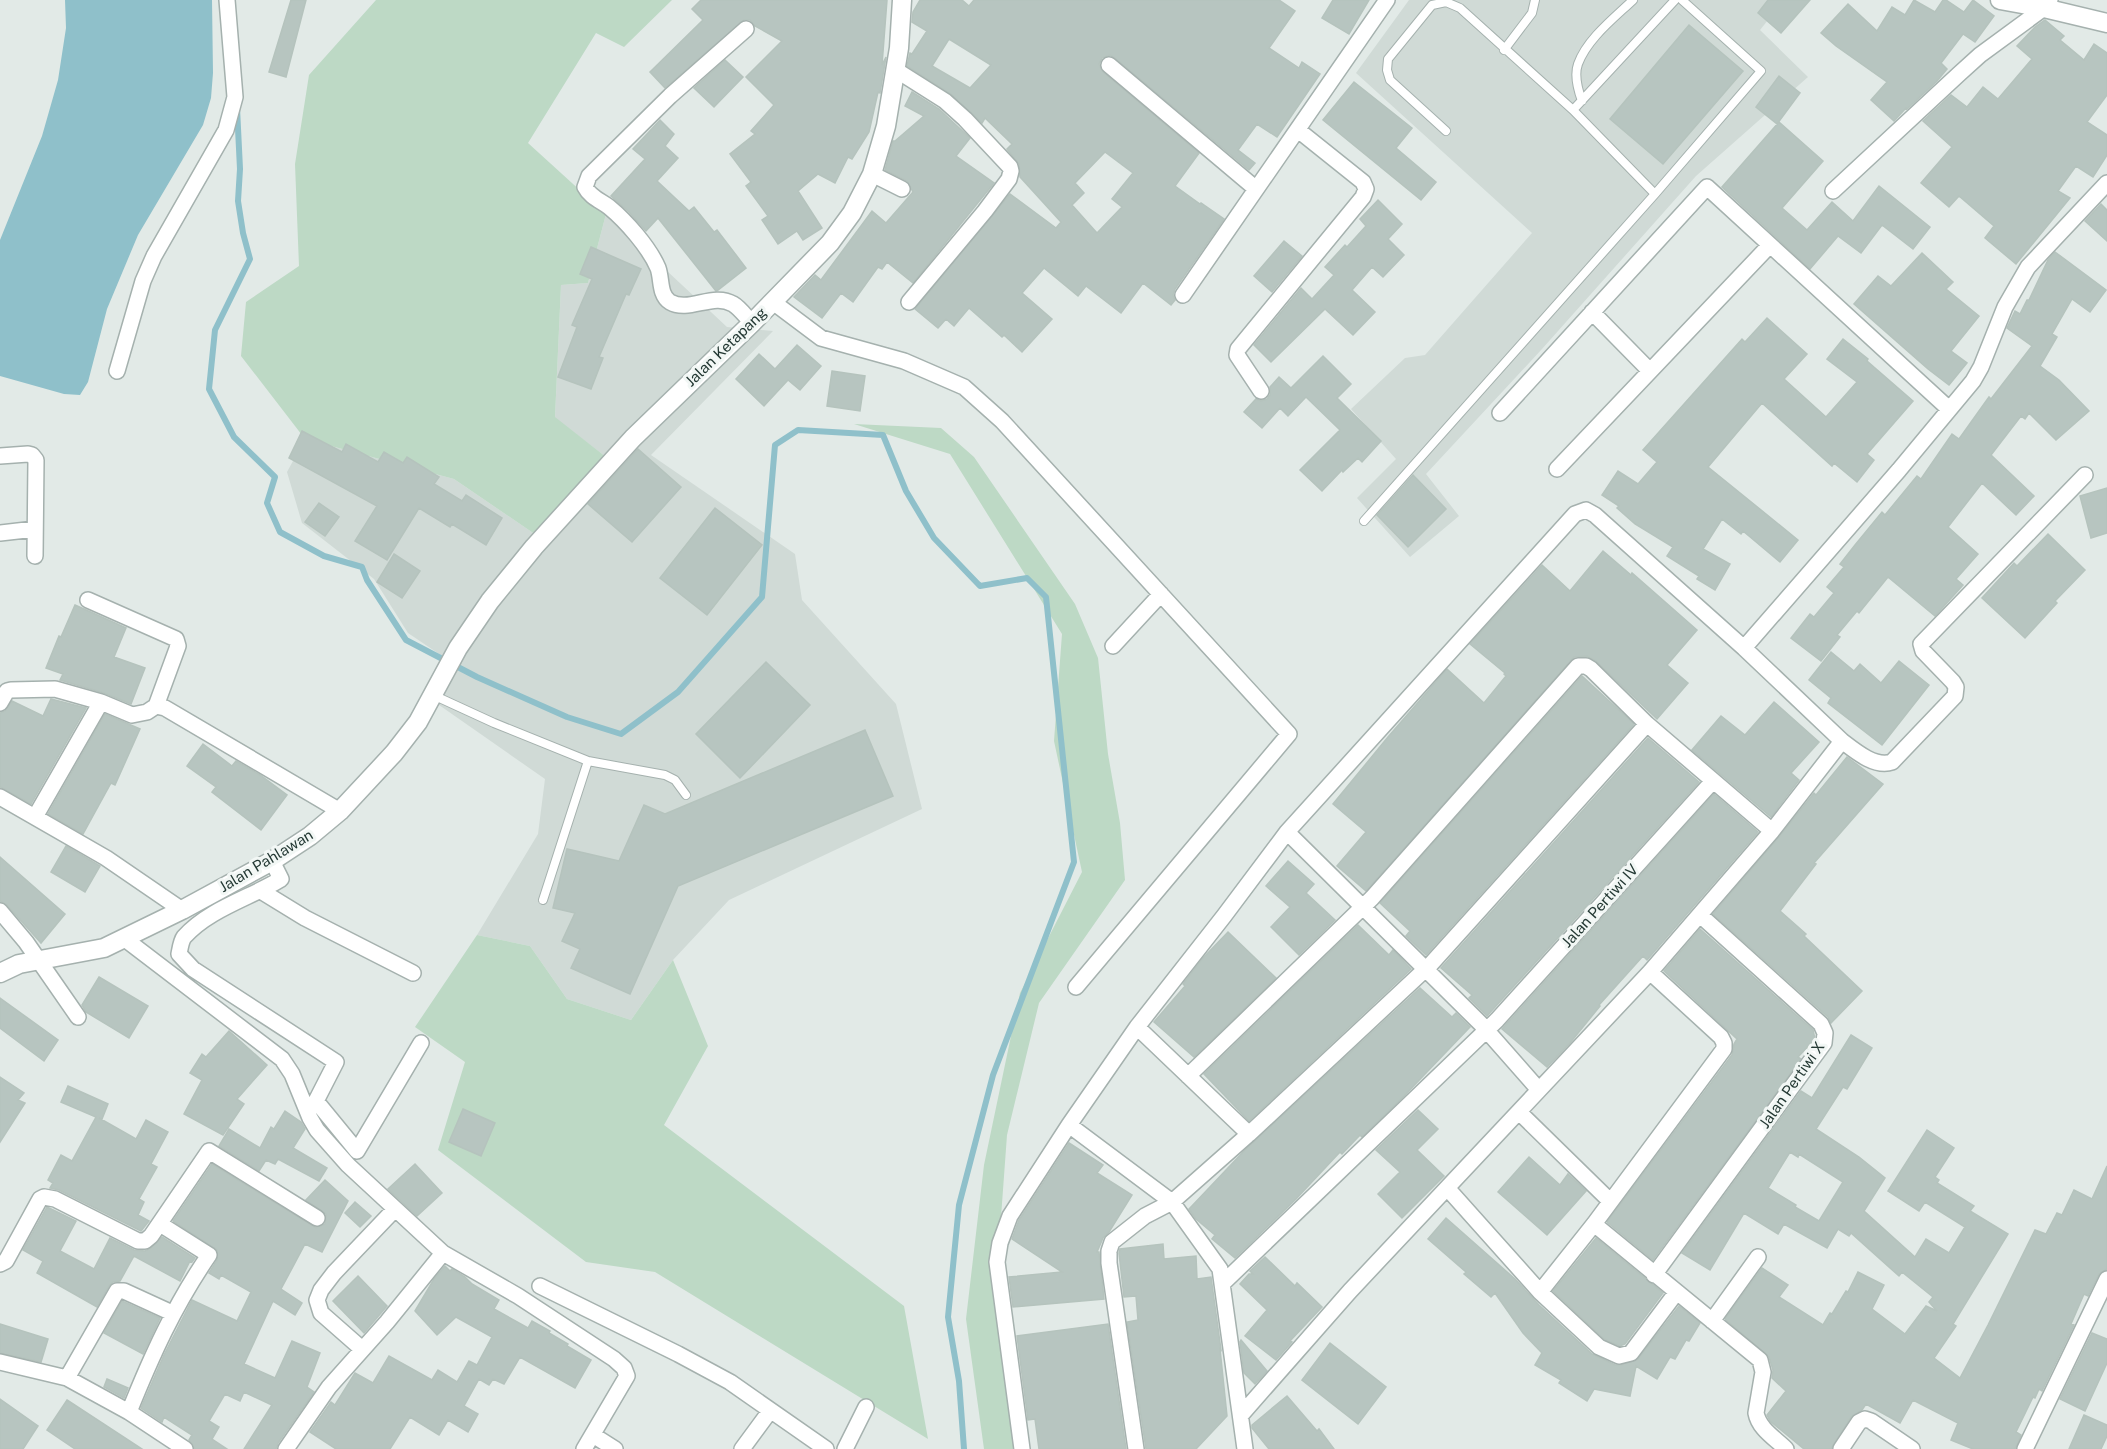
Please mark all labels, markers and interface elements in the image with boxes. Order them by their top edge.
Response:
street label: Jalan Ketapang [681,304,770,390]
street label: Jalan Pahlawan [216,826,316,895]
street label: Jalan Pertiwi IV [1558,861,1641,951]
street label: Jalan Pertiwi X [1755,1038,1828,1131]

